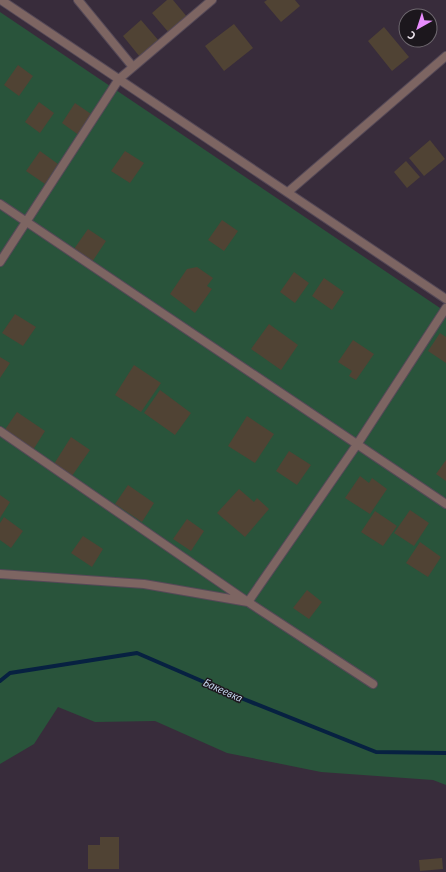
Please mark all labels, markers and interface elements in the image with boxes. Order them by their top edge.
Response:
north arrow [398,8,438,48]
text: С [405,28,419,43]
water label: Бакеевка [201,675,245,705]

